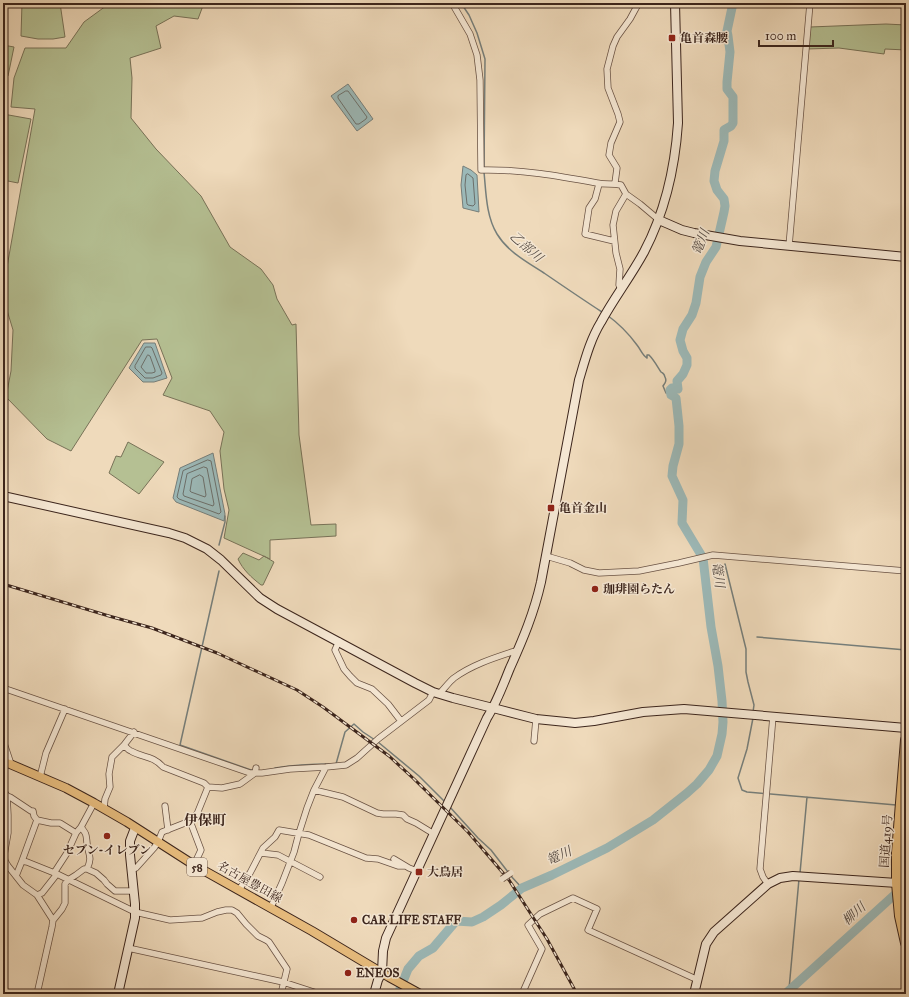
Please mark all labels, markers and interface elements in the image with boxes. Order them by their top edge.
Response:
scale bar [759,22,833,48]
text: 100 m [765,29,796,43]
place label: 亀首森腰 [680,31,728,45]
marker: 亀首森腰 [667,33,677,43]
water label: 篭川 [689,225,714,257]
water label: 乙部川 [506,228,547,267]
place label: 亀首金山 [559,501,607,515]
marker: 亀首金山 [546,503,556,513]
water label: 篭川 [708,561,728,591]
place label: 珈琲園らたん [603,582,675,596]
marker: 珈琲園らたん [590,584,600,594]
district label: 伊保町 [184,812,227,829]
street label: 国道419号 [877,814,895,868]
marker: セブン-イレブン [102,831,112,841]
water label: 篭川 [544,842,576,869]
place label: セブン-イレブン [63,843,151,857]
road number: 58 [187,858,207,876]
street label: 名古屋豊田線 [215,858,285,906]
place label: 大鳥居 [427,865,463,879]
marker: 大鳥居 [414,867,424,877]
water label: 柳川 [839,898,870,929]
place label: CAR LIFE STAFF [362,913,461,927]
marker: CAR LIFE STAFF [349,915,359,925]
place label: ENEOS [356,966,400,980]
marker: ENEOS [343,968,353,978]

